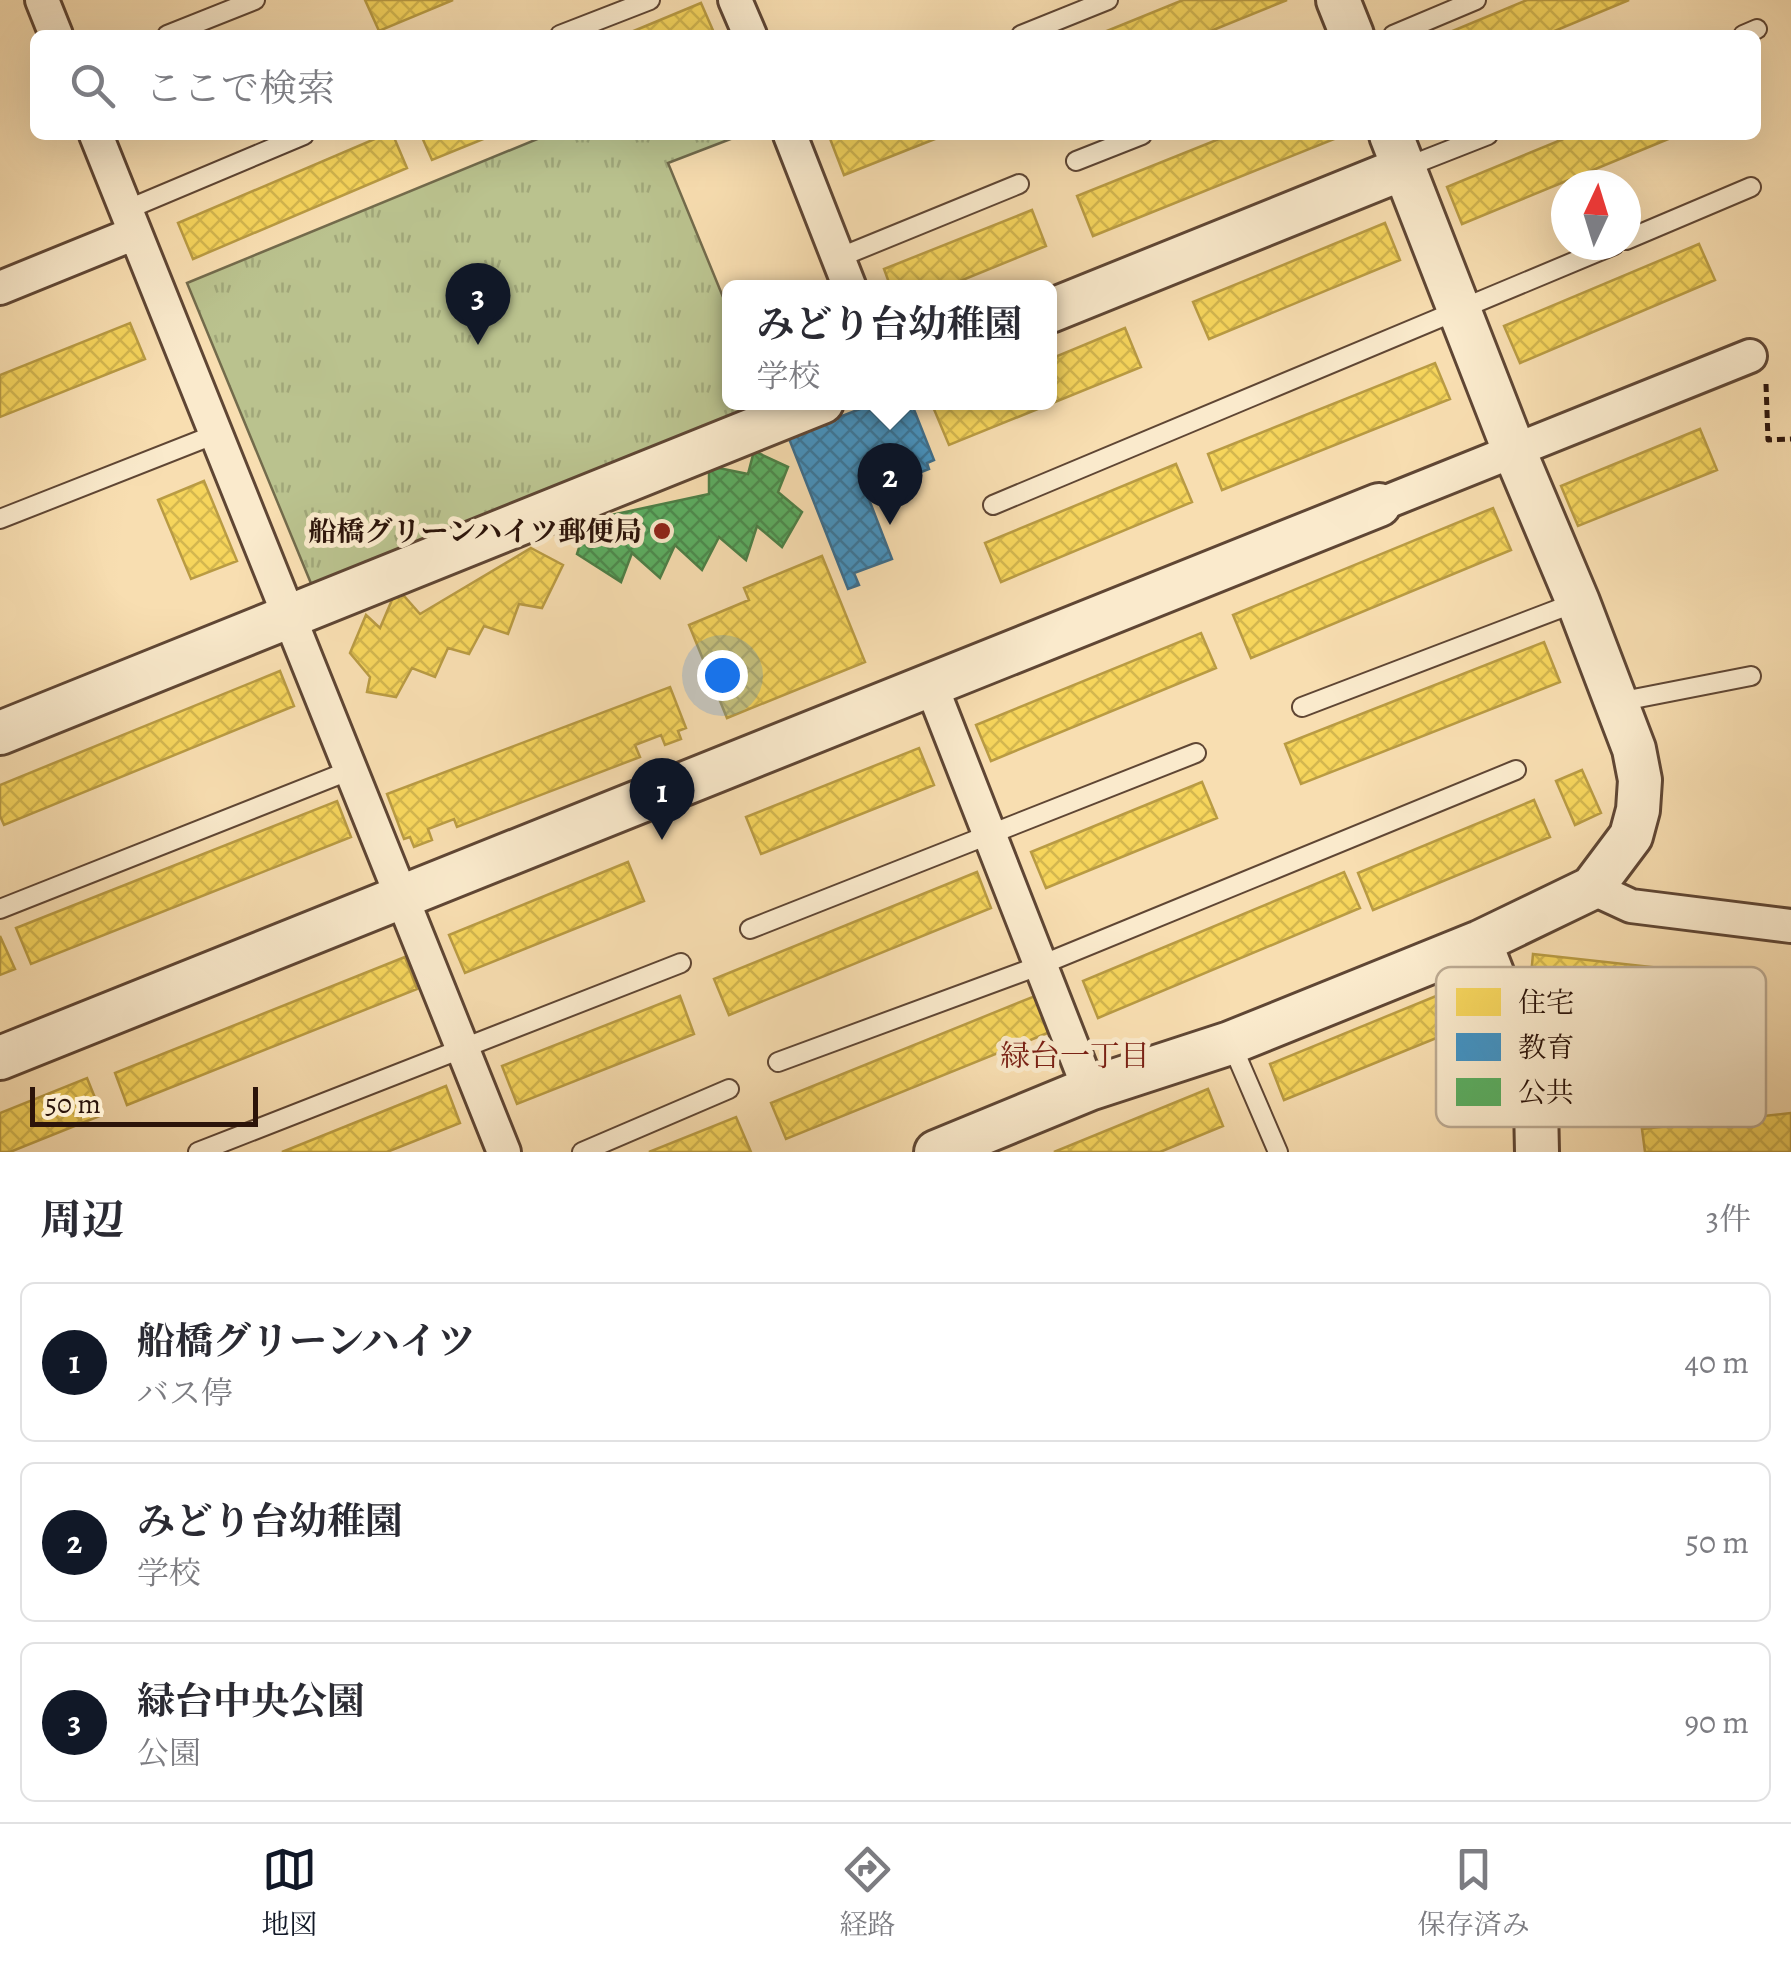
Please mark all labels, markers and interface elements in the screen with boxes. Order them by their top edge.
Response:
search box [30,30,1761,140]
icon: search [65,58,120,113]
text: ここで検索 [145,62,335,114]
north arrow [1551,170,1641,260]
pin: 3 [446,262,510,345]
popup [722,280,1057,410]
text: みどり台幼稚園 [756,298,1023,350]
text: 学校 [756,354,821,398]
pin: 2 [858,442,922,525]
place label: 船橋グリーンハイツ郵便局 [309,513,642,551]
marker: 船橋グリーンハイツ郵便局 [651,520,673,542]
your location [697,650,748,701]
pin: 1 [630,758,694,840]
legend [1436,967,1766,1127]
text: 住宅 [1518,984,1574,1022]
text: 教育 [1518,1029,1574,1067]
district label: 緑台一丁目 [1000,1036,1150,1076]
text: 公共 [1518,1074,1574,1112]
scale bar [30,1082,258,1126]
text: 50 m [45,1085,101,1123]
text: 周辺 [40,1191,124,1248]
text: 3件 [1706,1197,1751,1241]
text: 船橋グリーンハイツ [137,1315,476,1367]
text: 1 [69,1340,80,1384]
text: 40 m [1684,1340,1749,1384]
text: バス停 [137,1371,233,1415]
text: みどり台幼稚園 [137,1495,403,1547]
text: 2 [67,1520,82,1564]
text: 50 m [1685,1520,1749,1564]
text: 学校 [137,1551,201,1595]
text: 緑台中央公園 [137,1675,365,1727]
text: 3 [68,1700,81,1744]
text: 90 m [1684,1700,1749,1744]
text: 公園 [137,1731,201,1775]
tab: 地図 [261,1842,317,1944]
tab: 経路 [839,1842,896,1944]
tab: 保存済み [1418,1842,1530,1944]

